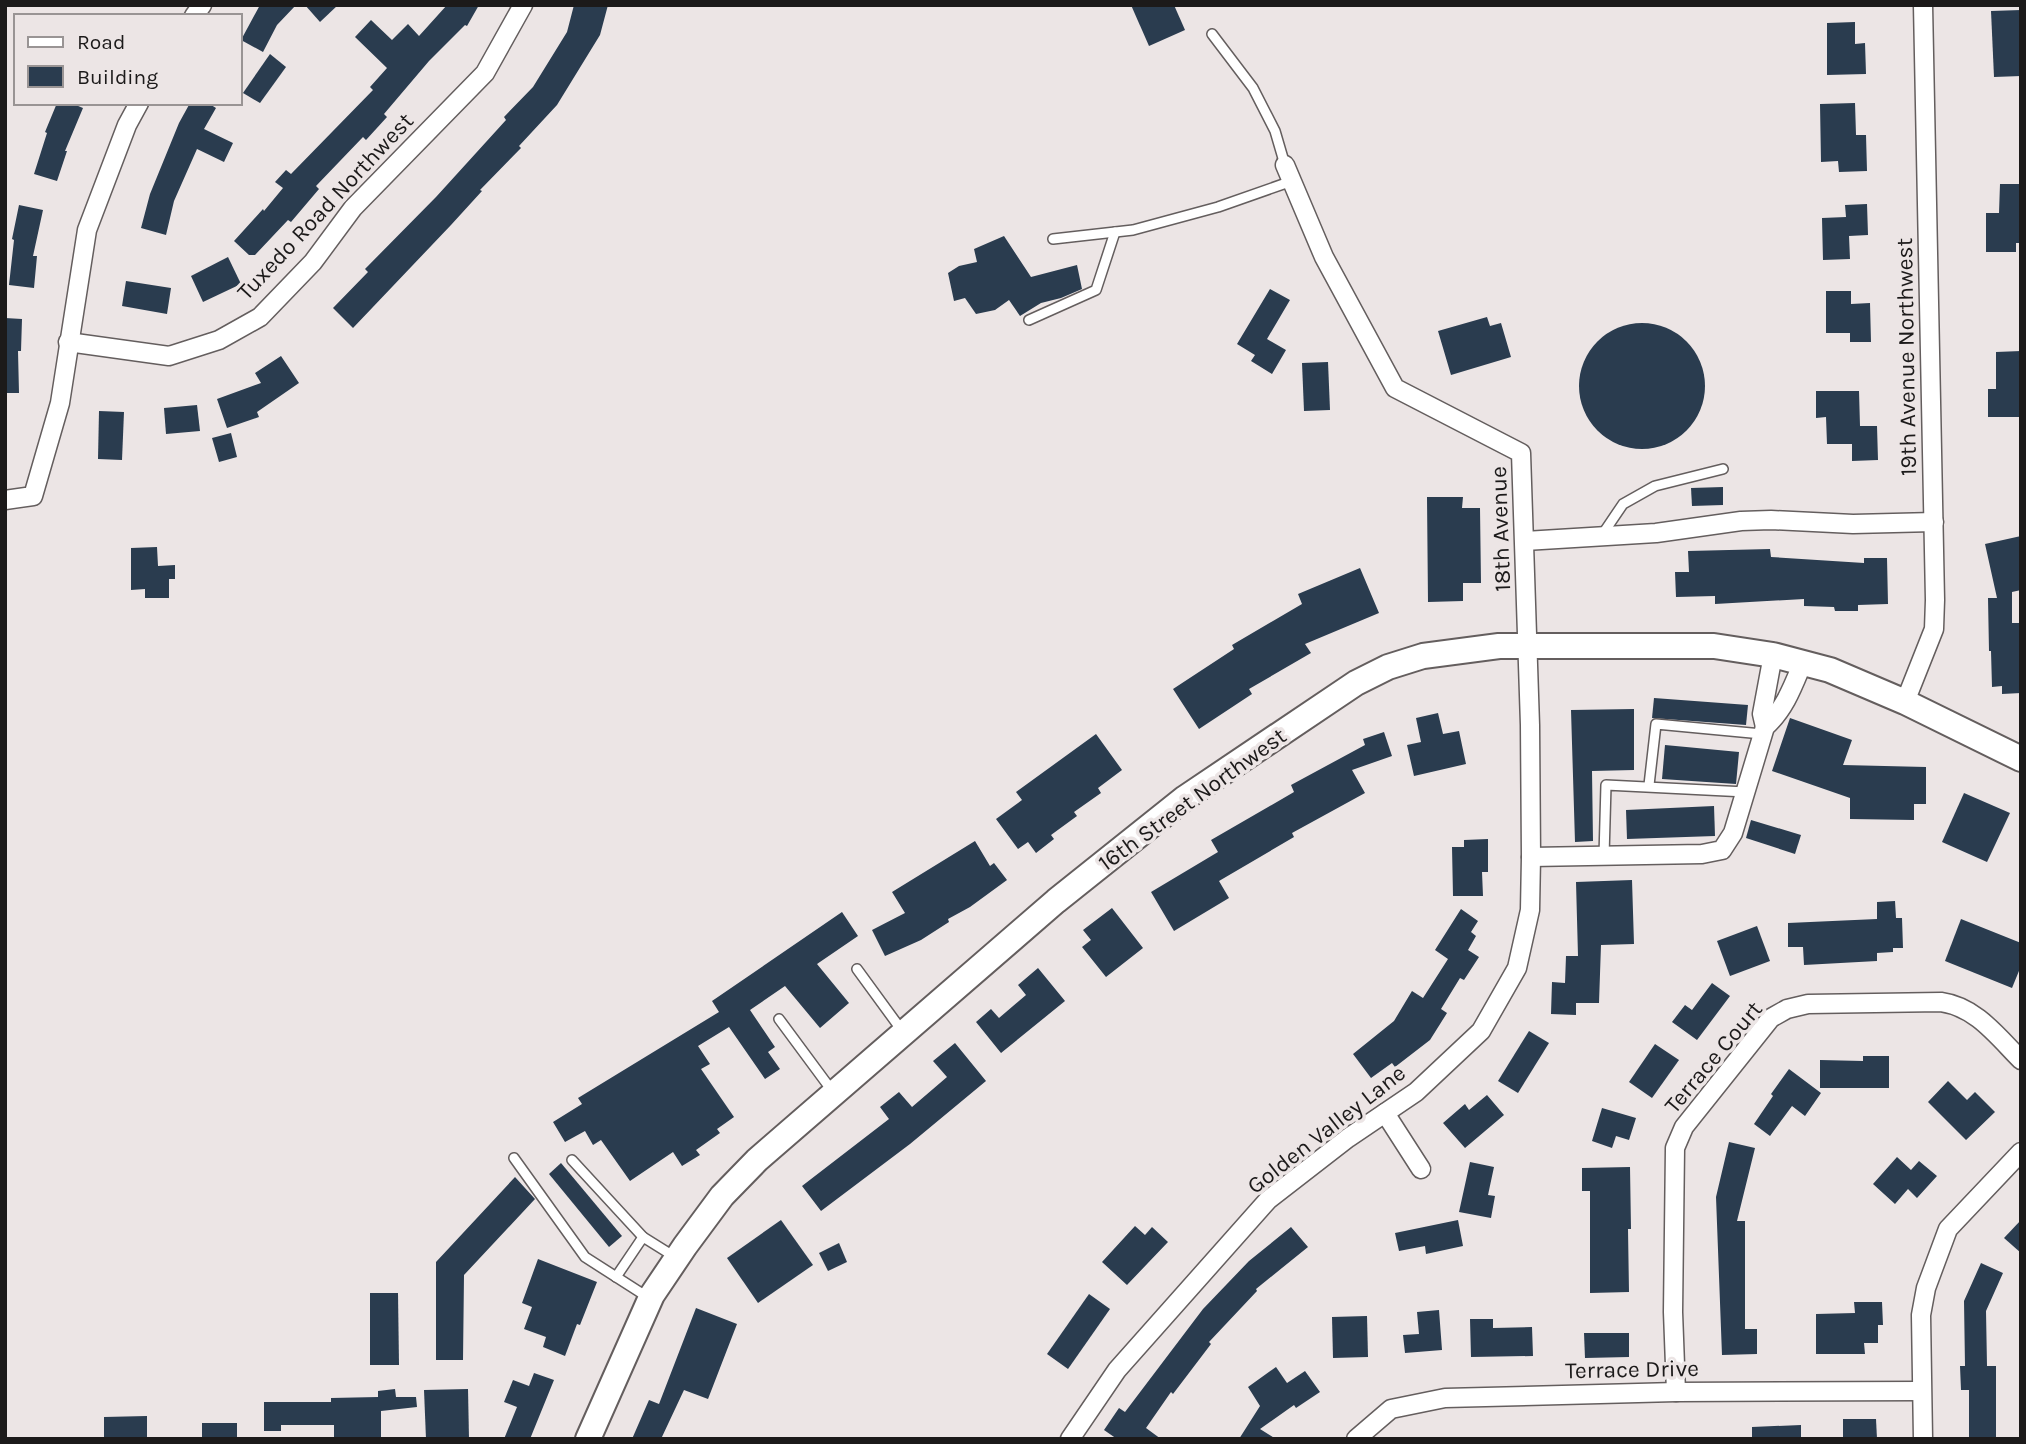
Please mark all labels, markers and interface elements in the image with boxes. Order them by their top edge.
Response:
legend [14,14,242,105]
text: Road [77,30,125,54]
text: Building [77,65,158,89]
street label: Tuxedo Road Northwest [232,107,419,305]
street label: 19th Avenue Northwest [1891,237,1922,476]
street label: 18th Avenue [1485,466,1516,592]
street label: 16th Street Northwest [1093,722,1292,877]
street label: Terrace Court [1659,996,1768,1119]
street label: Golden Valley Lane [1242,1059,1411,1200]
street label: Terrace Drive [1565,1355,1699,1384]

